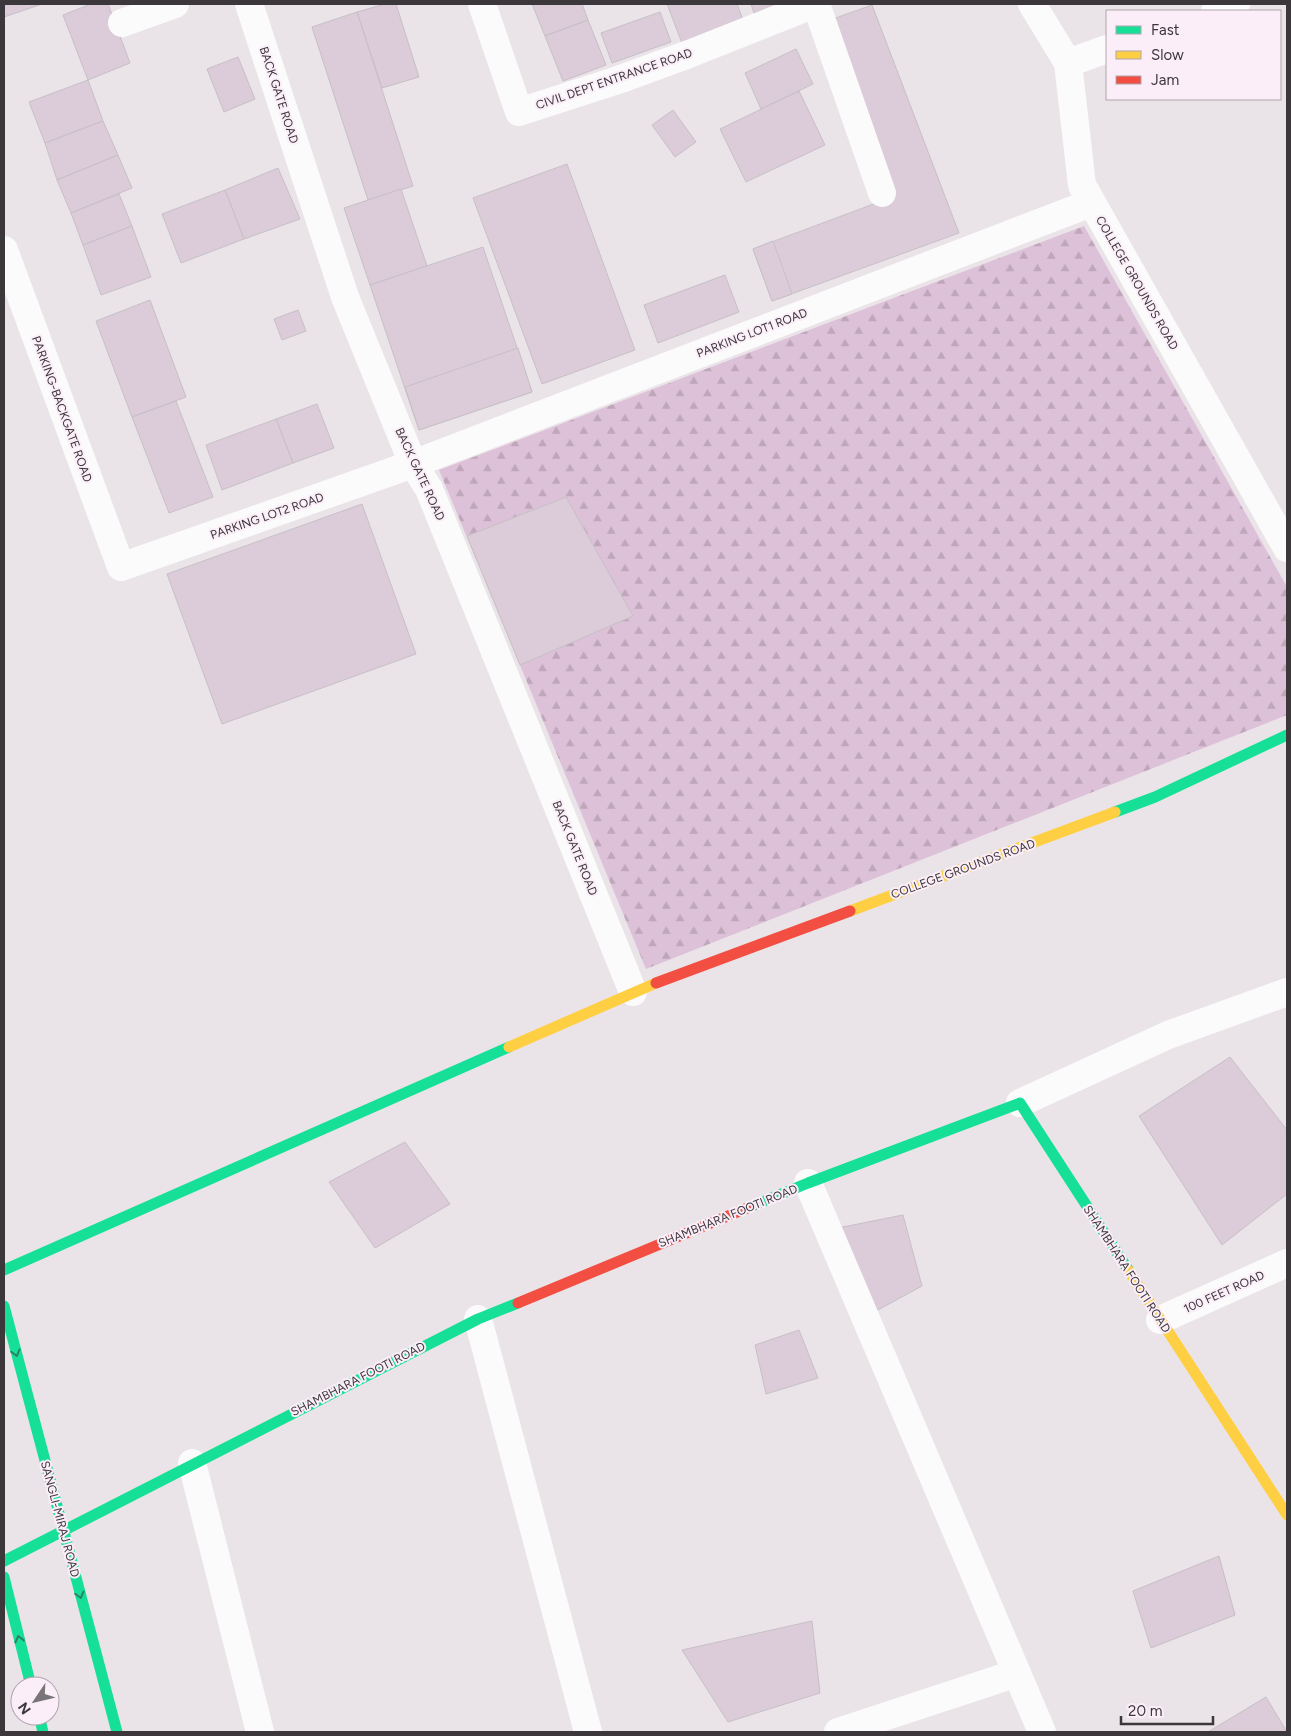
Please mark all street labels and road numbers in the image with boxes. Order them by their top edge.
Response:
street label: BACK GATE ROAD [257,45,301,145]
street label: CIVIL DEPT ENTRANCE ROAD [534,46,694,112]
street label: COLLEGE GROUNDS ROAD [1093,214,1181,352]
street label: PARKING LOT1 ROAD [695,305,809,361]
street label: PARKING-BACKGATE ROAD [29,334,95,484]
street label: BACK GATE ROAD [392,425,448,523]
street label: PARKING LOT2 ROAD [208,490,326,542]
street label: BACK GATE ROAD [550,799,600,897]
street label: COLLEGE GROUNDS ROAD [889,836,1037,902]
street label: SHAMBHARA FOOTI ROAD [656,1182,800,1250]
street label: SHAMBHARA FOOTI ROAD [1081,1203,1173,1335]
street label: 100 FEET ROAD [1181,1268,1267,1316]
street label: SHAMBHARA FOOTI ROAD [289,1339,427,1419]
street label: SANGLI-MIRAJ ROAD [38,1459,82,1579]

